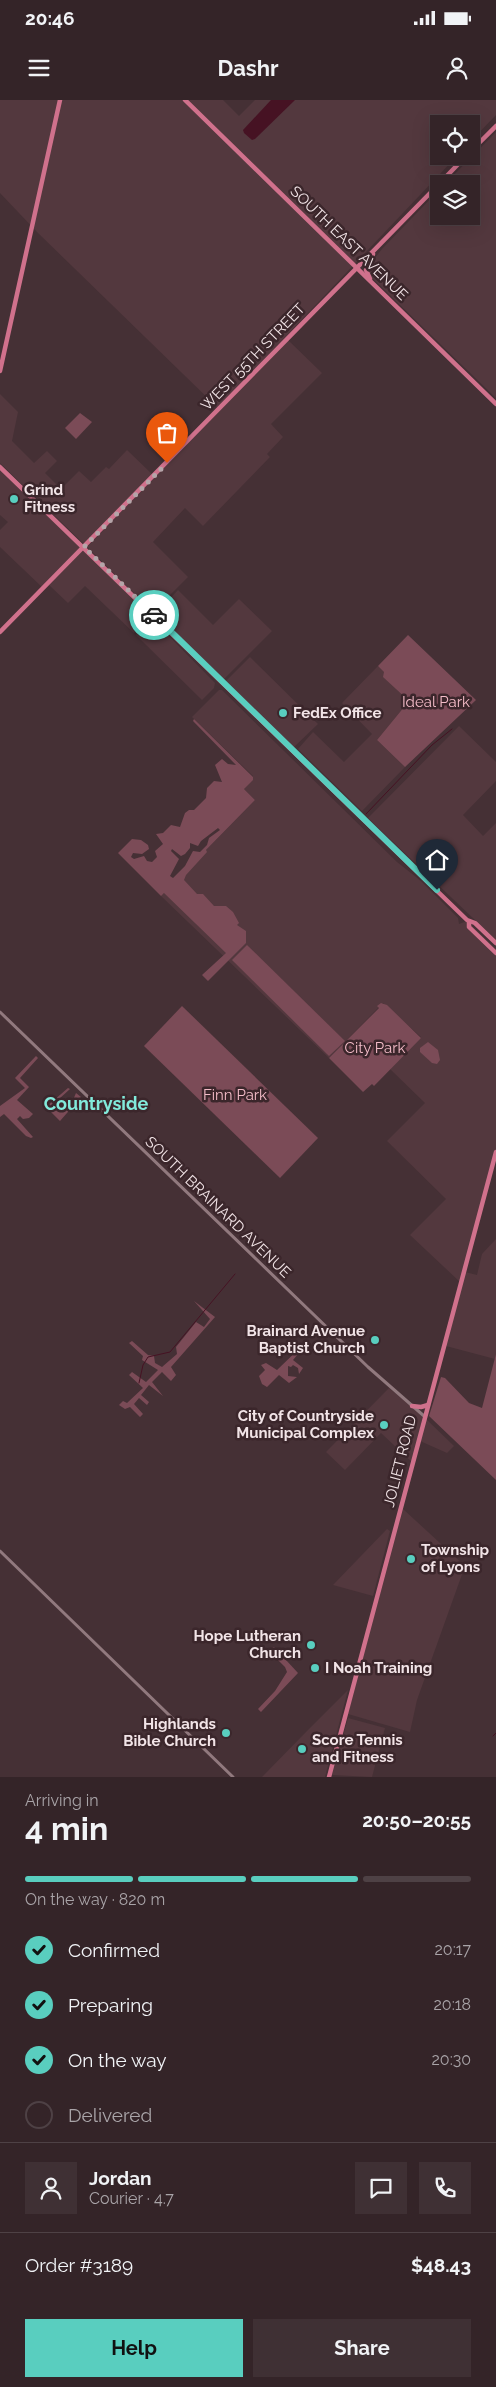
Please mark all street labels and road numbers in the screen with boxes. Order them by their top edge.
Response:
street label: SOUTH EAST AVENUE [286,182,412,304]
street label: WEST 55TH STREET [197,300,309,414]
street label: SOUTH BRAINARD AVENUE [141,1133,295,1281]
street label: JOLIET ROAD [380,1413,420,1509]

